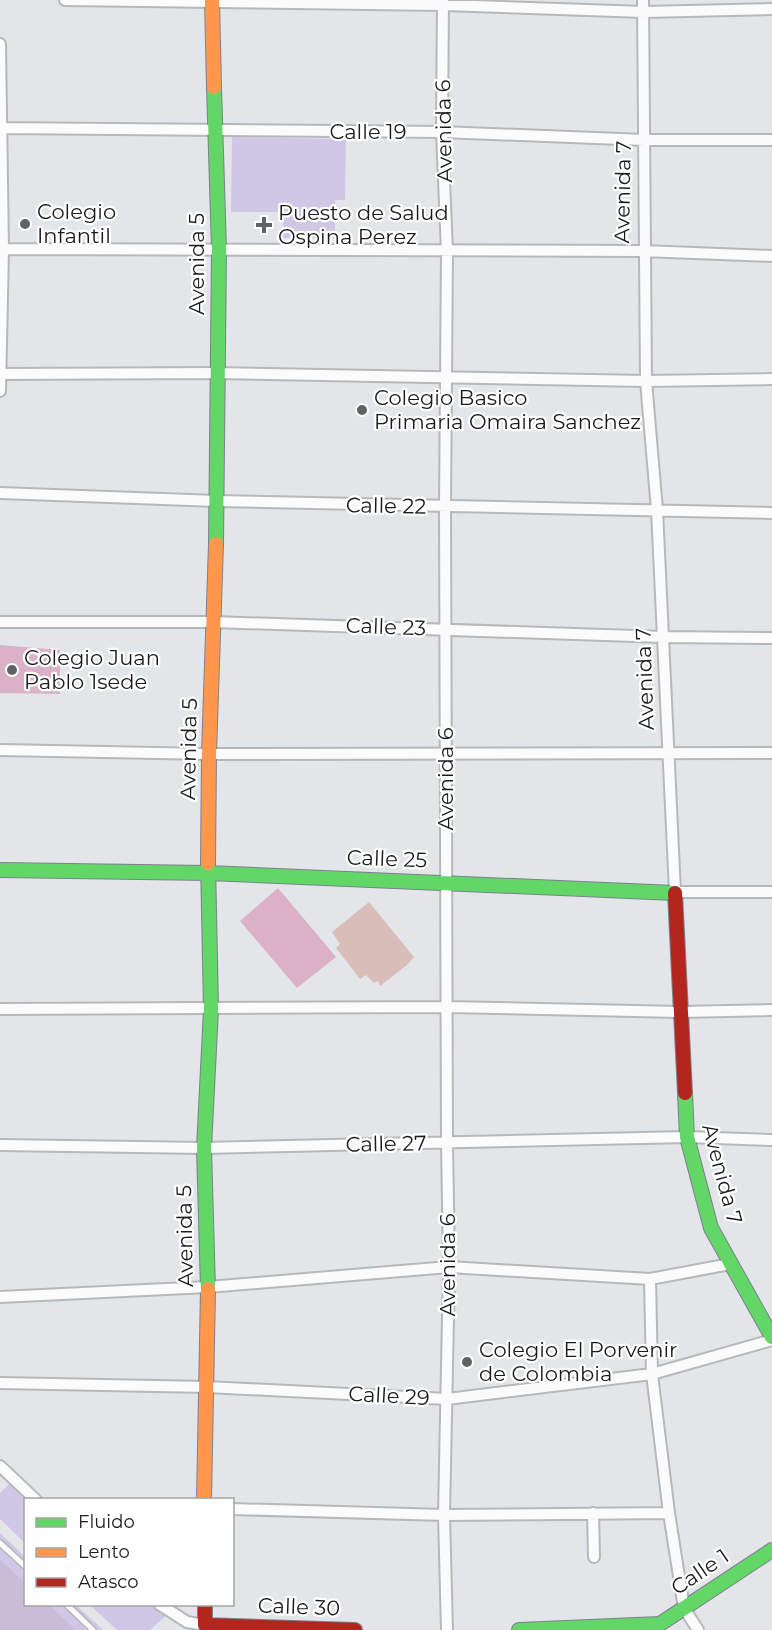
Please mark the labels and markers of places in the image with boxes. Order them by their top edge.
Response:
place label: Colegio Infantil [37,199,116,248]
place label: Puesto de Salud Ospina Perez [278,200,449,249]
marker: Puesto de Salud Ospina Perez [255,216,273,234]
marker: Colegio Infantil [18,217,32,231]
place label: Colegio Basico Primaria Omaira Sanchez [374,385,641,434]
marker: Colegio Basico Primaria Omaira Sanchez [355,403,369,417]
place label: Colegio Juan Pablo 1sede [24,645,160,694]
marker: Colegio Juan Pablo 1sede [5,663,19,677]
place label: Colegio El Porvenir de Colombia [479,1337,678,1386]
marker: Colegio El Porvenir de Colombia [460,1355,474,1369]

